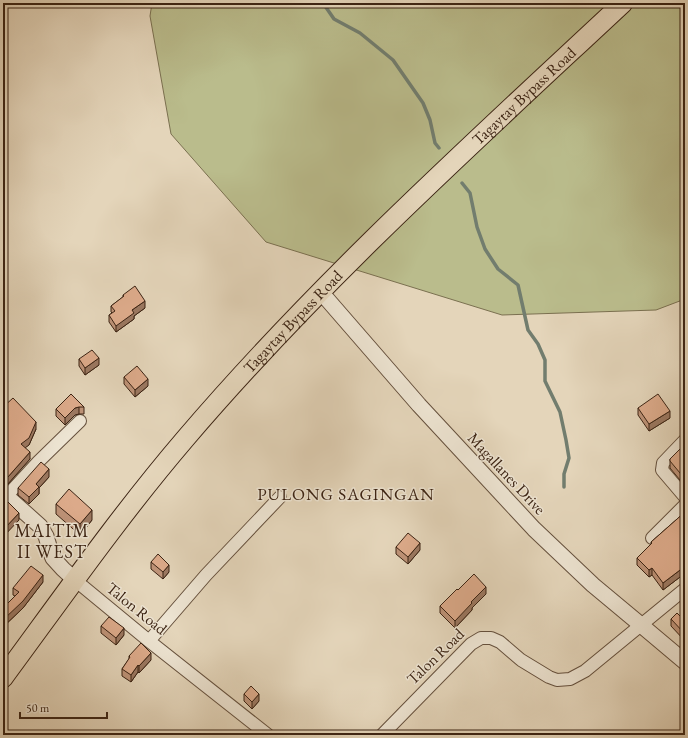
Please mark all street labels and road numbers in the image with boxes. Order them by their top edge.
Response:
street label: Tagaytay Bypass Road [467,42,581,150]
street label: Tagaytay Bypass Road [239,265,348,378]
street label: Magallanes Drive [463,428,550,519]
street label: Talon Road [102,577,172,640]
street label: Talon Road [402,623,469,689]

